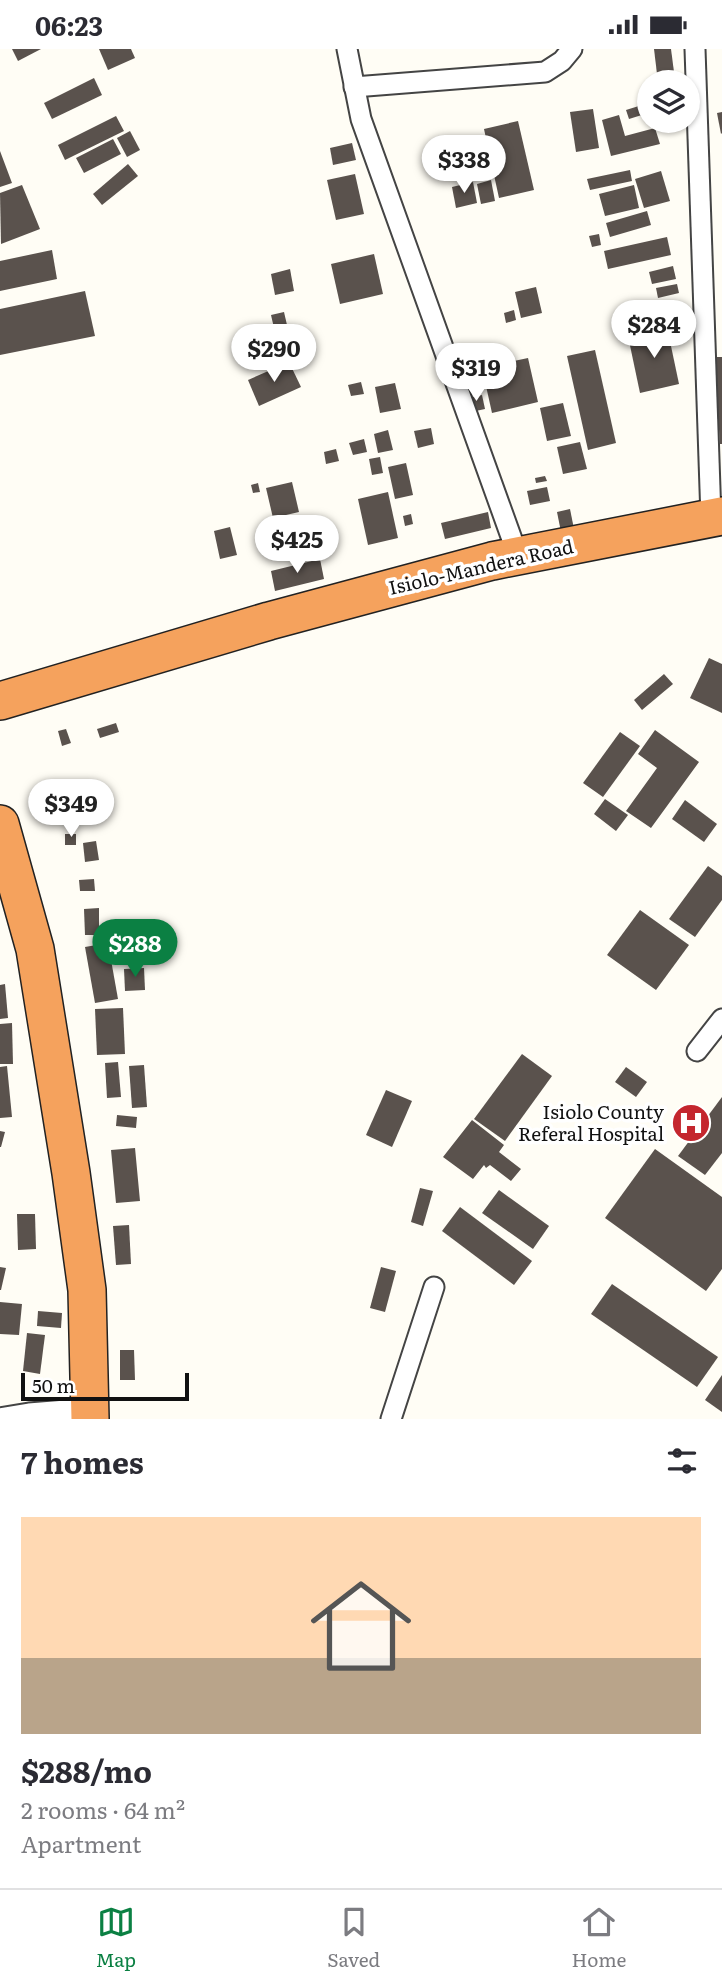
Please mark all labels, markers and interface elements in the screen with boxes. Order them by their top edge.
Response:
text: 06:23 [35,5,103,44]
map controls [637,70,700,133]
button: layers [637,70,700,133]
pin: $338 [423,135,505,195]
text: $338 [438,141,490,175]
pin: $284 [613,301,695,360]
text: $284 [627,306,681,340]
pin: $290 [233,325,315,384]
text: $290 [247,330,301,364]
pin: $319 [435,343,517,403]
text: $319 [451,349,501,383]
pin: $425 [256,515,338,575]
text: $425 [271,521,323,555]
street label: Isiolo-Mandera Road [386,531,576,601]
pin: $349 [30,779,112,839]
text: $349 [44,785,98,819]
pin: $288 [94,919,176,979]
text: $288 [108,925,162,959]
place label: Isiolo County Referal Hospital [518,1097,664,1147]
hospital icon: Isiolo County Referal Hospital [670,1102,712,1144]
scale bar [21,1370,189,1402]
text: 50 m [32,1371,75,1399]
text: 7 homes [21,1439,144,1483]
icon: filters [663,1442,701,1480]
icon: home [298,1563,424,1689]
text: $288/mo [21,1748,152,1792]
text: 2 rooms · 64 m² [21,1792,185,1826]
text: Apartment [21,1826,141,1860]
tab: Map [96,1903,136,1973]
tab: Saved [327,1903,380,1973]
tab: Home [572,1903,626,1973]

